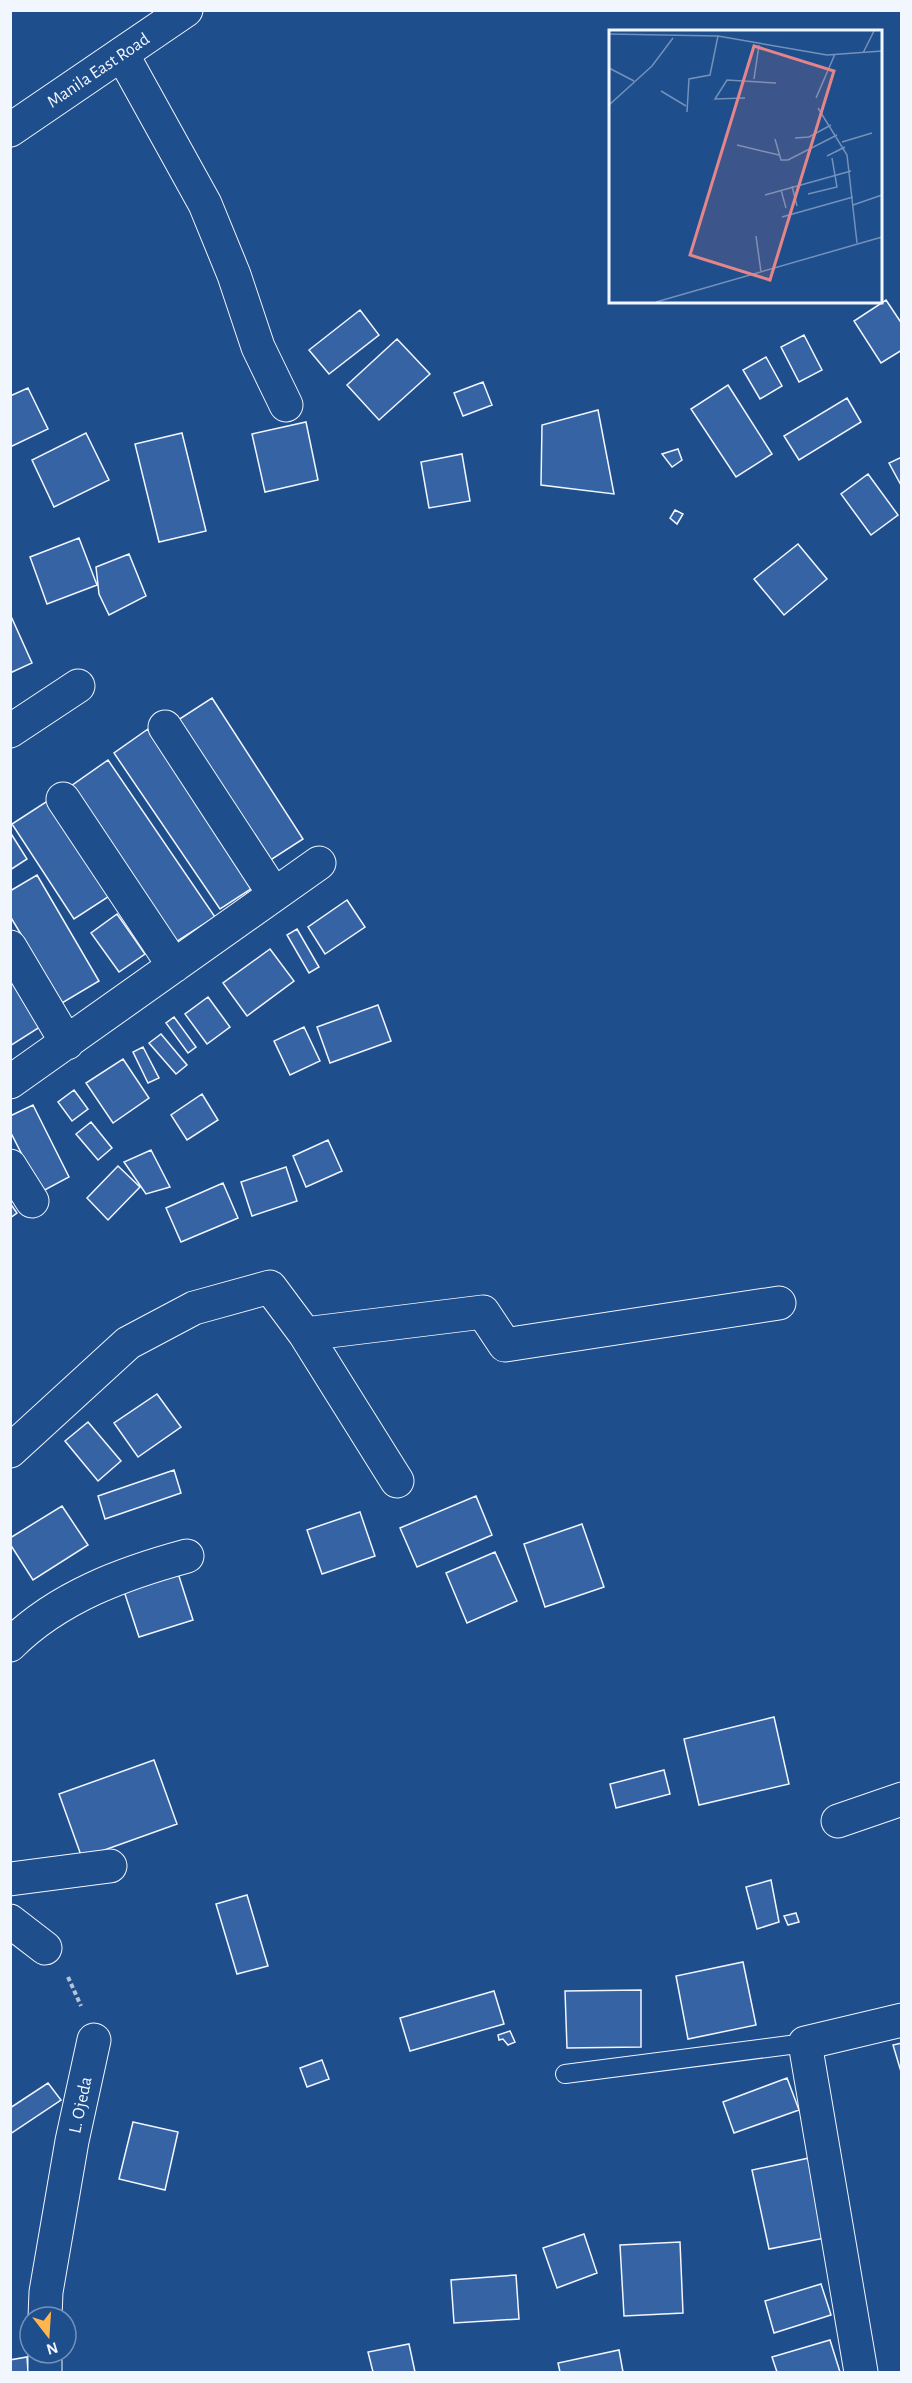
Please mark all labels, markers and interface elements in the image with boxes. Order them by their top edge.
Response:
street label: Manila East Road [44,30,153,112]
inset map [609,30,882,303]
street label: L. Ojeda [66,2075,96,2135]
north arrow [18,2305,78,2365]
text: N [44,2339,60,2358]

